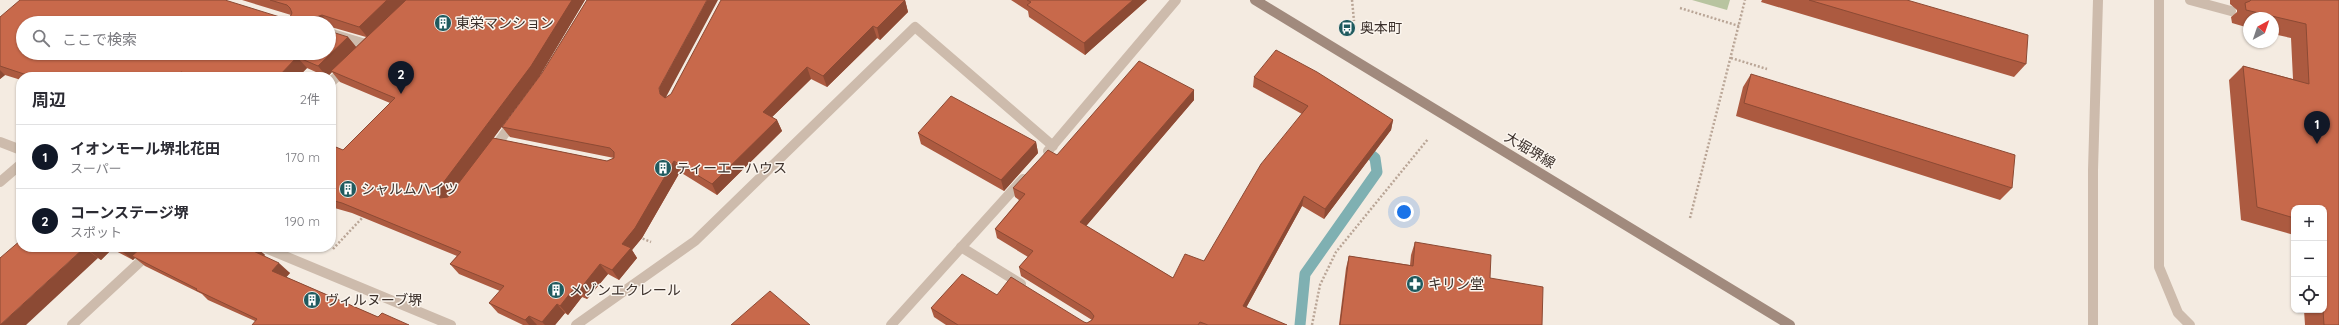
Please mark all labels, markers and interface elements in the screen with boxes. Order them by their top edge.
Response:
north arrow [2243,12,2279,48]
building icon: 東栄マンション [433,13,453,33]
place label: 東栄マンション [456,14,554,32]
search box [16,16,336,60]
bus stop icon: 奥本町 [1337,18,1357,38]
place label: 奥本町 [1360,19,1402,37]
icon: search [30,27,52,49]
text: ここで検索 [62,30,137,49]
pin: 2 [388,61,414,94]
text: 周辺 [32,89,66,110]
text: 2件 [300,91,320,107]
pin: 1 [2304,111,2330,144]
street label: 大堀堺線 [1501,128,1559,172]
text: イオンモール堺北花田 [70,139,220,158]
text: 1 [42,149,48,165]
text: 170 m [285,149,320,165]
building icon: ティーエーハウス [653,158,673,178]
place label: ティーエーハウス [676,159,787,177]
text: スーパー [70,160,122,176]
building icon: シャルムハイツ [338,179,358,199]
place label: シャルムハイツ [361,180,458,198]
your location [1394,202,1414,222]
text: コーンステージ堺 [70,203,189,222]
map controls [2291,205,2327,313]
button: + [2291,205,2327,241]
text: 2 [41,213,49,229]
text: 190 m [285,213,320,229]
text: スポット [70,224,122,240]
button: − [2291,241,2327,277]
pharmacy icon: キリン堂 [1405,274,1425,294]
place label: キリン堂 [1428,275,1484,293]
button: locate [2291,277,2327,313]
building icon: メゾンエクレール [546,280,566,300]
place label: メゾンエクレール [569,281,681,299]
building icon: ヴィルヌーブ堺 [302,290,322,310]
place label: ヴィルヌーブ堺 [325,291,422,309]

